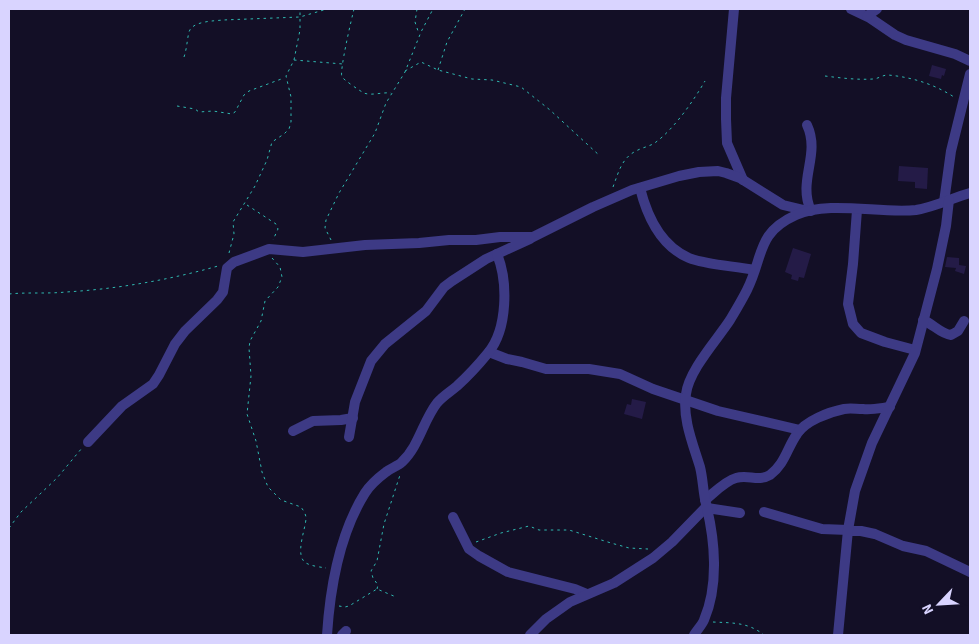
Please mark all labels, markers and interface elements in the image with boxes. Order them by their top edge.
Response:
north arrow [914,579,964,629]
text: N [917,601,939,618]

